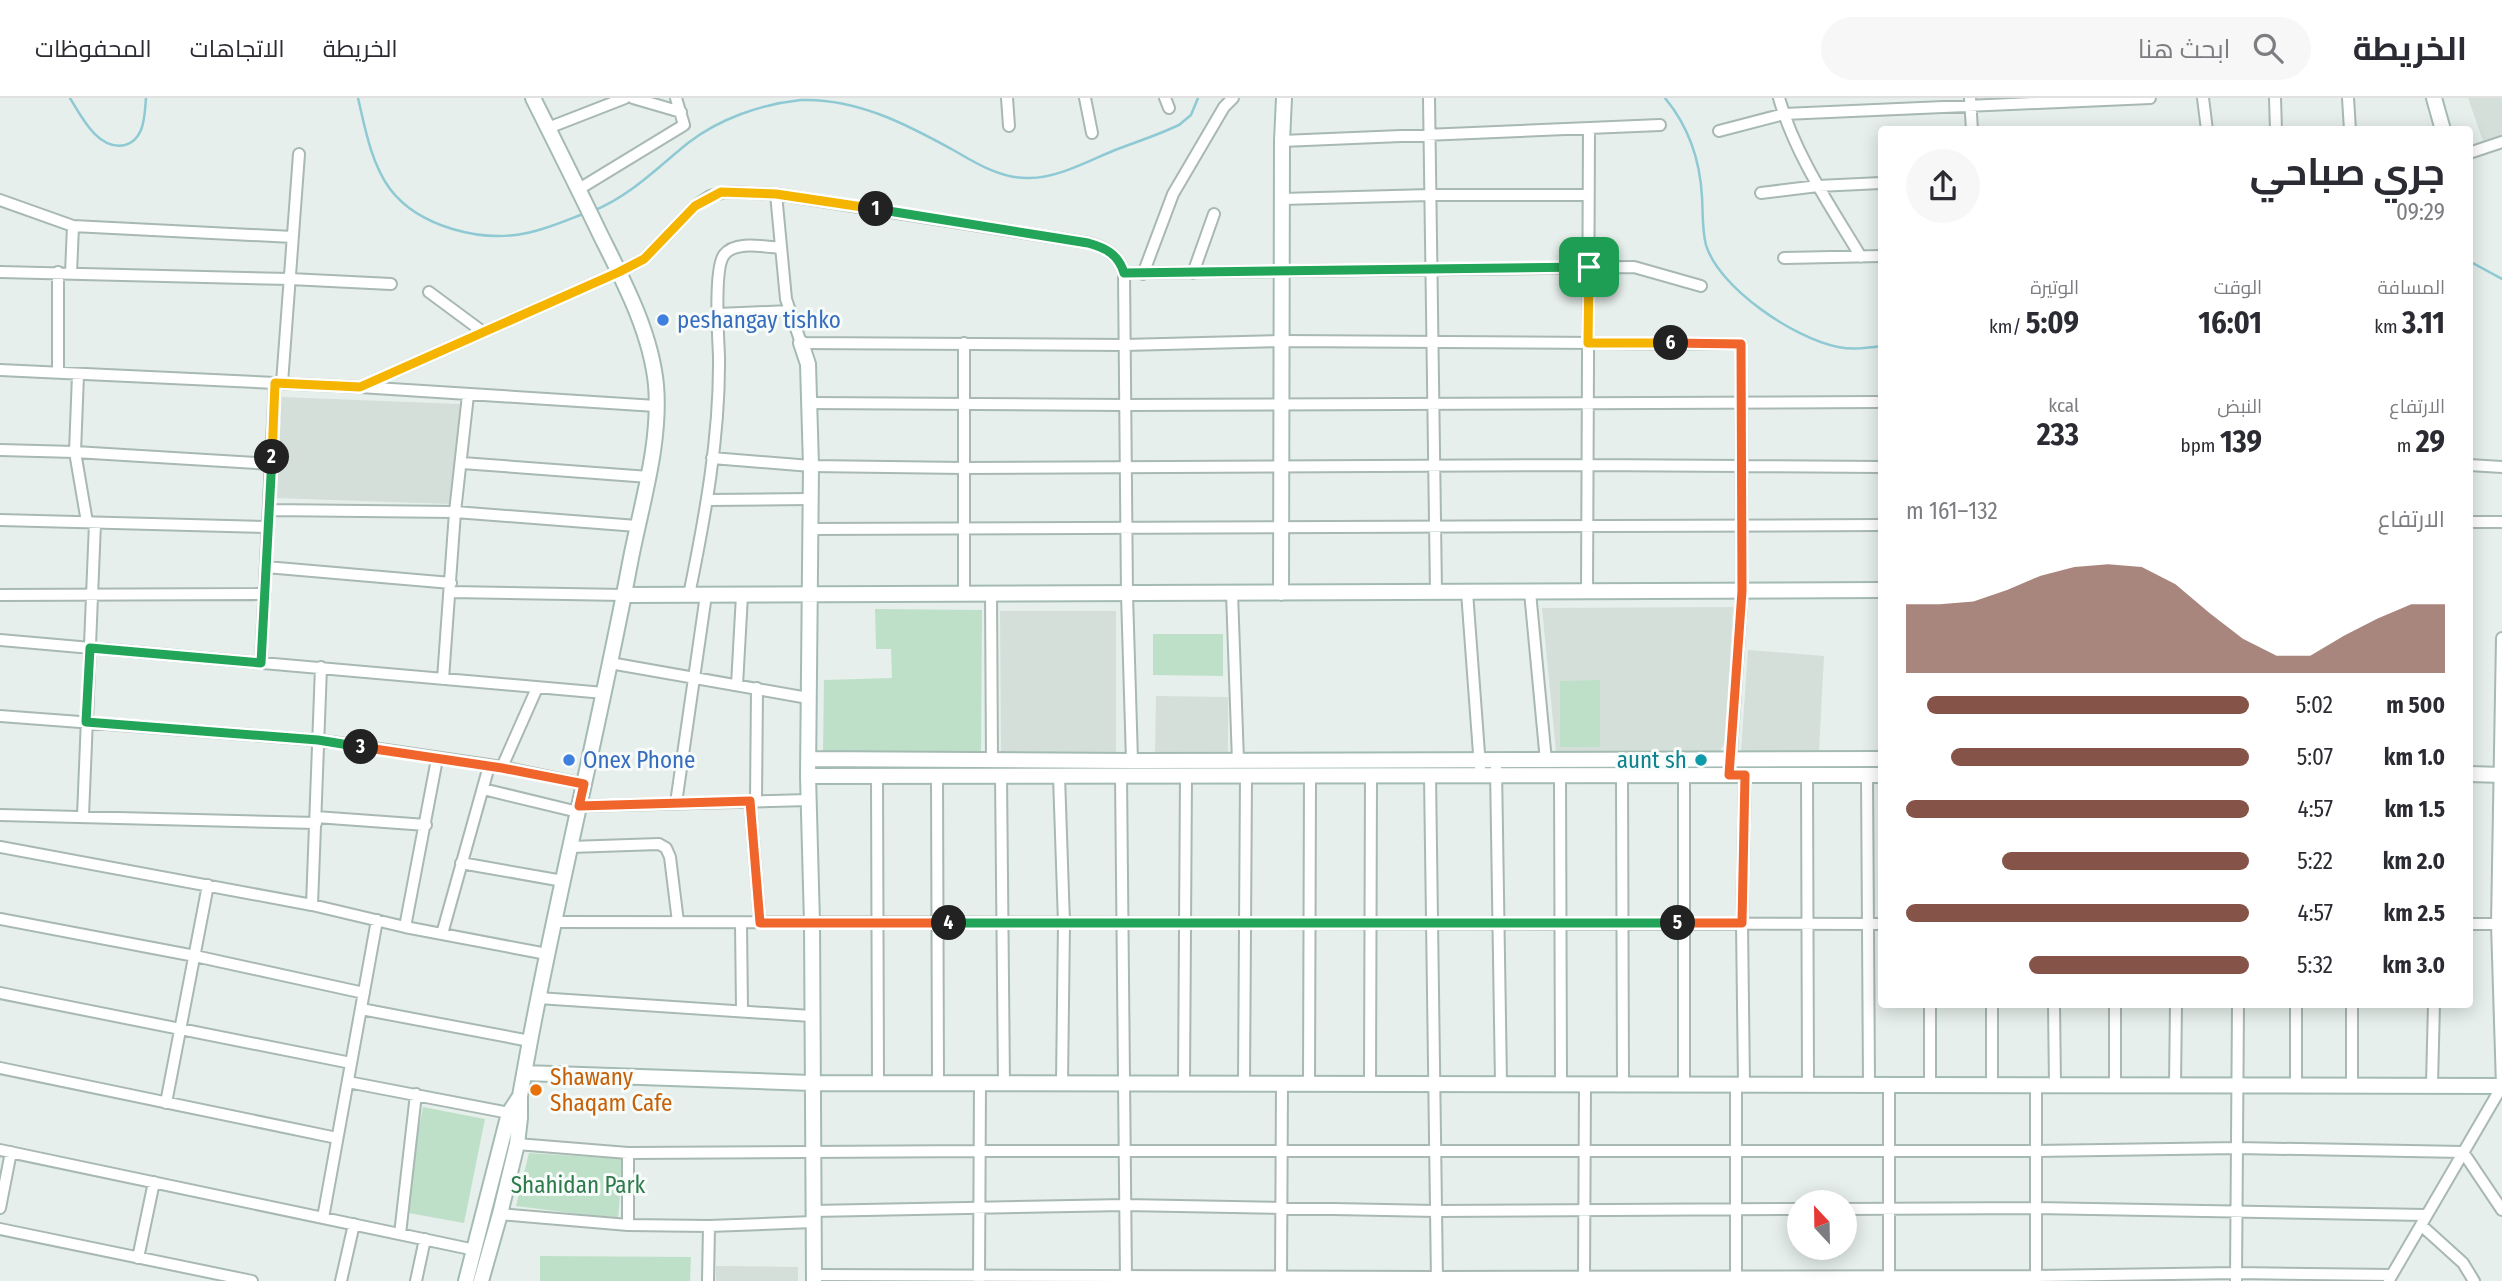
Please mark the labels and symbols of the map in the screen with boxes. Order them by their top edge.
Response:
pin: 1 [858,192,894,226]
pin [1559,237,1619,297]
place label: peshangay tishko [677,306,841,334]
marker: peshangay tishko [655,312,671,328]
pin: 6 [1654,326,1688,360]
pin: 2 [254,440,290,474]
pin: 3 [344,730,378,764]
place label: Onex Phone [583,746,695,774]
place label: aunt sh [1617,746,1687,774]
marker: Onex Phone [561,752,577,768]
marker: aunt sh [1693,752,1709,768]
pin: 4 [932,906,967,940]
pin: 5 [1660,906,1696,940]
place label: Shawany Shaqam Cafe [550,1063,672,1117]
marker: Shawany Shaqam Cafe [528,1082,544,1098]
park label: Shahidan Park [511,1171,646,1199]
north arrow [1787,1190,1857,1260]

